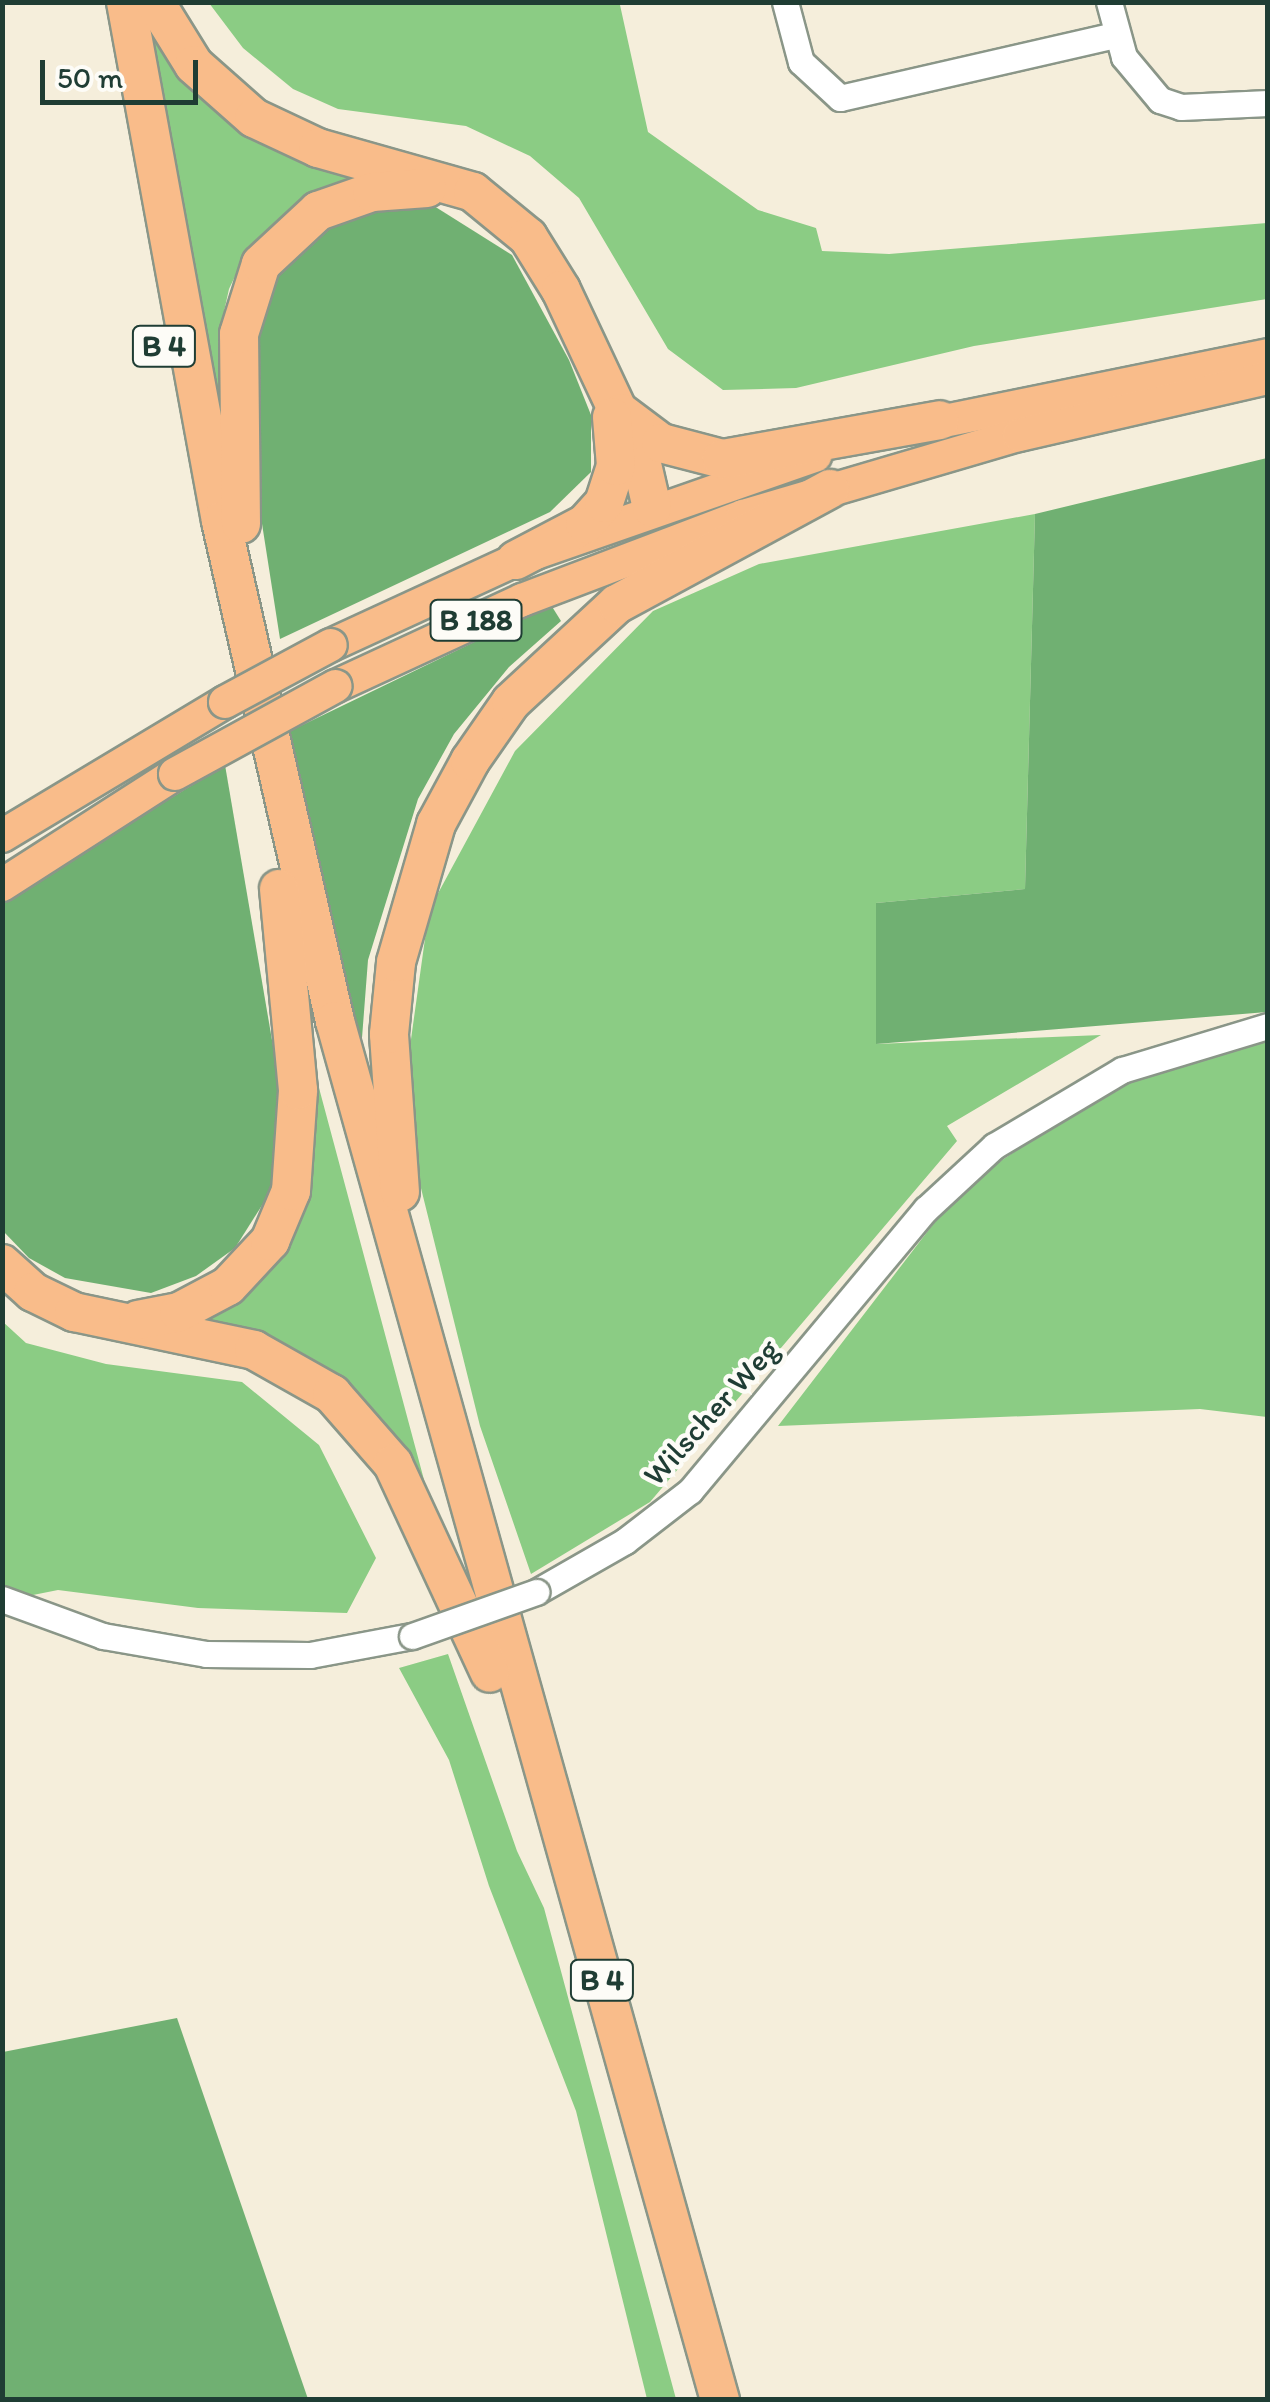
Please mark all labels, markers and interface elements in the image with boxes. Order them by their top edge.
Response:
scale bar [45,40,202,102]
text: 50 m [57,59,123,96]
road number: B 4 [132,321,196,371]
road number: B 188 [428,595,524,645]
street label: Wilscher Weg [635,1331,787,1493]
road number: B 4 [570,1955,634,2005]

